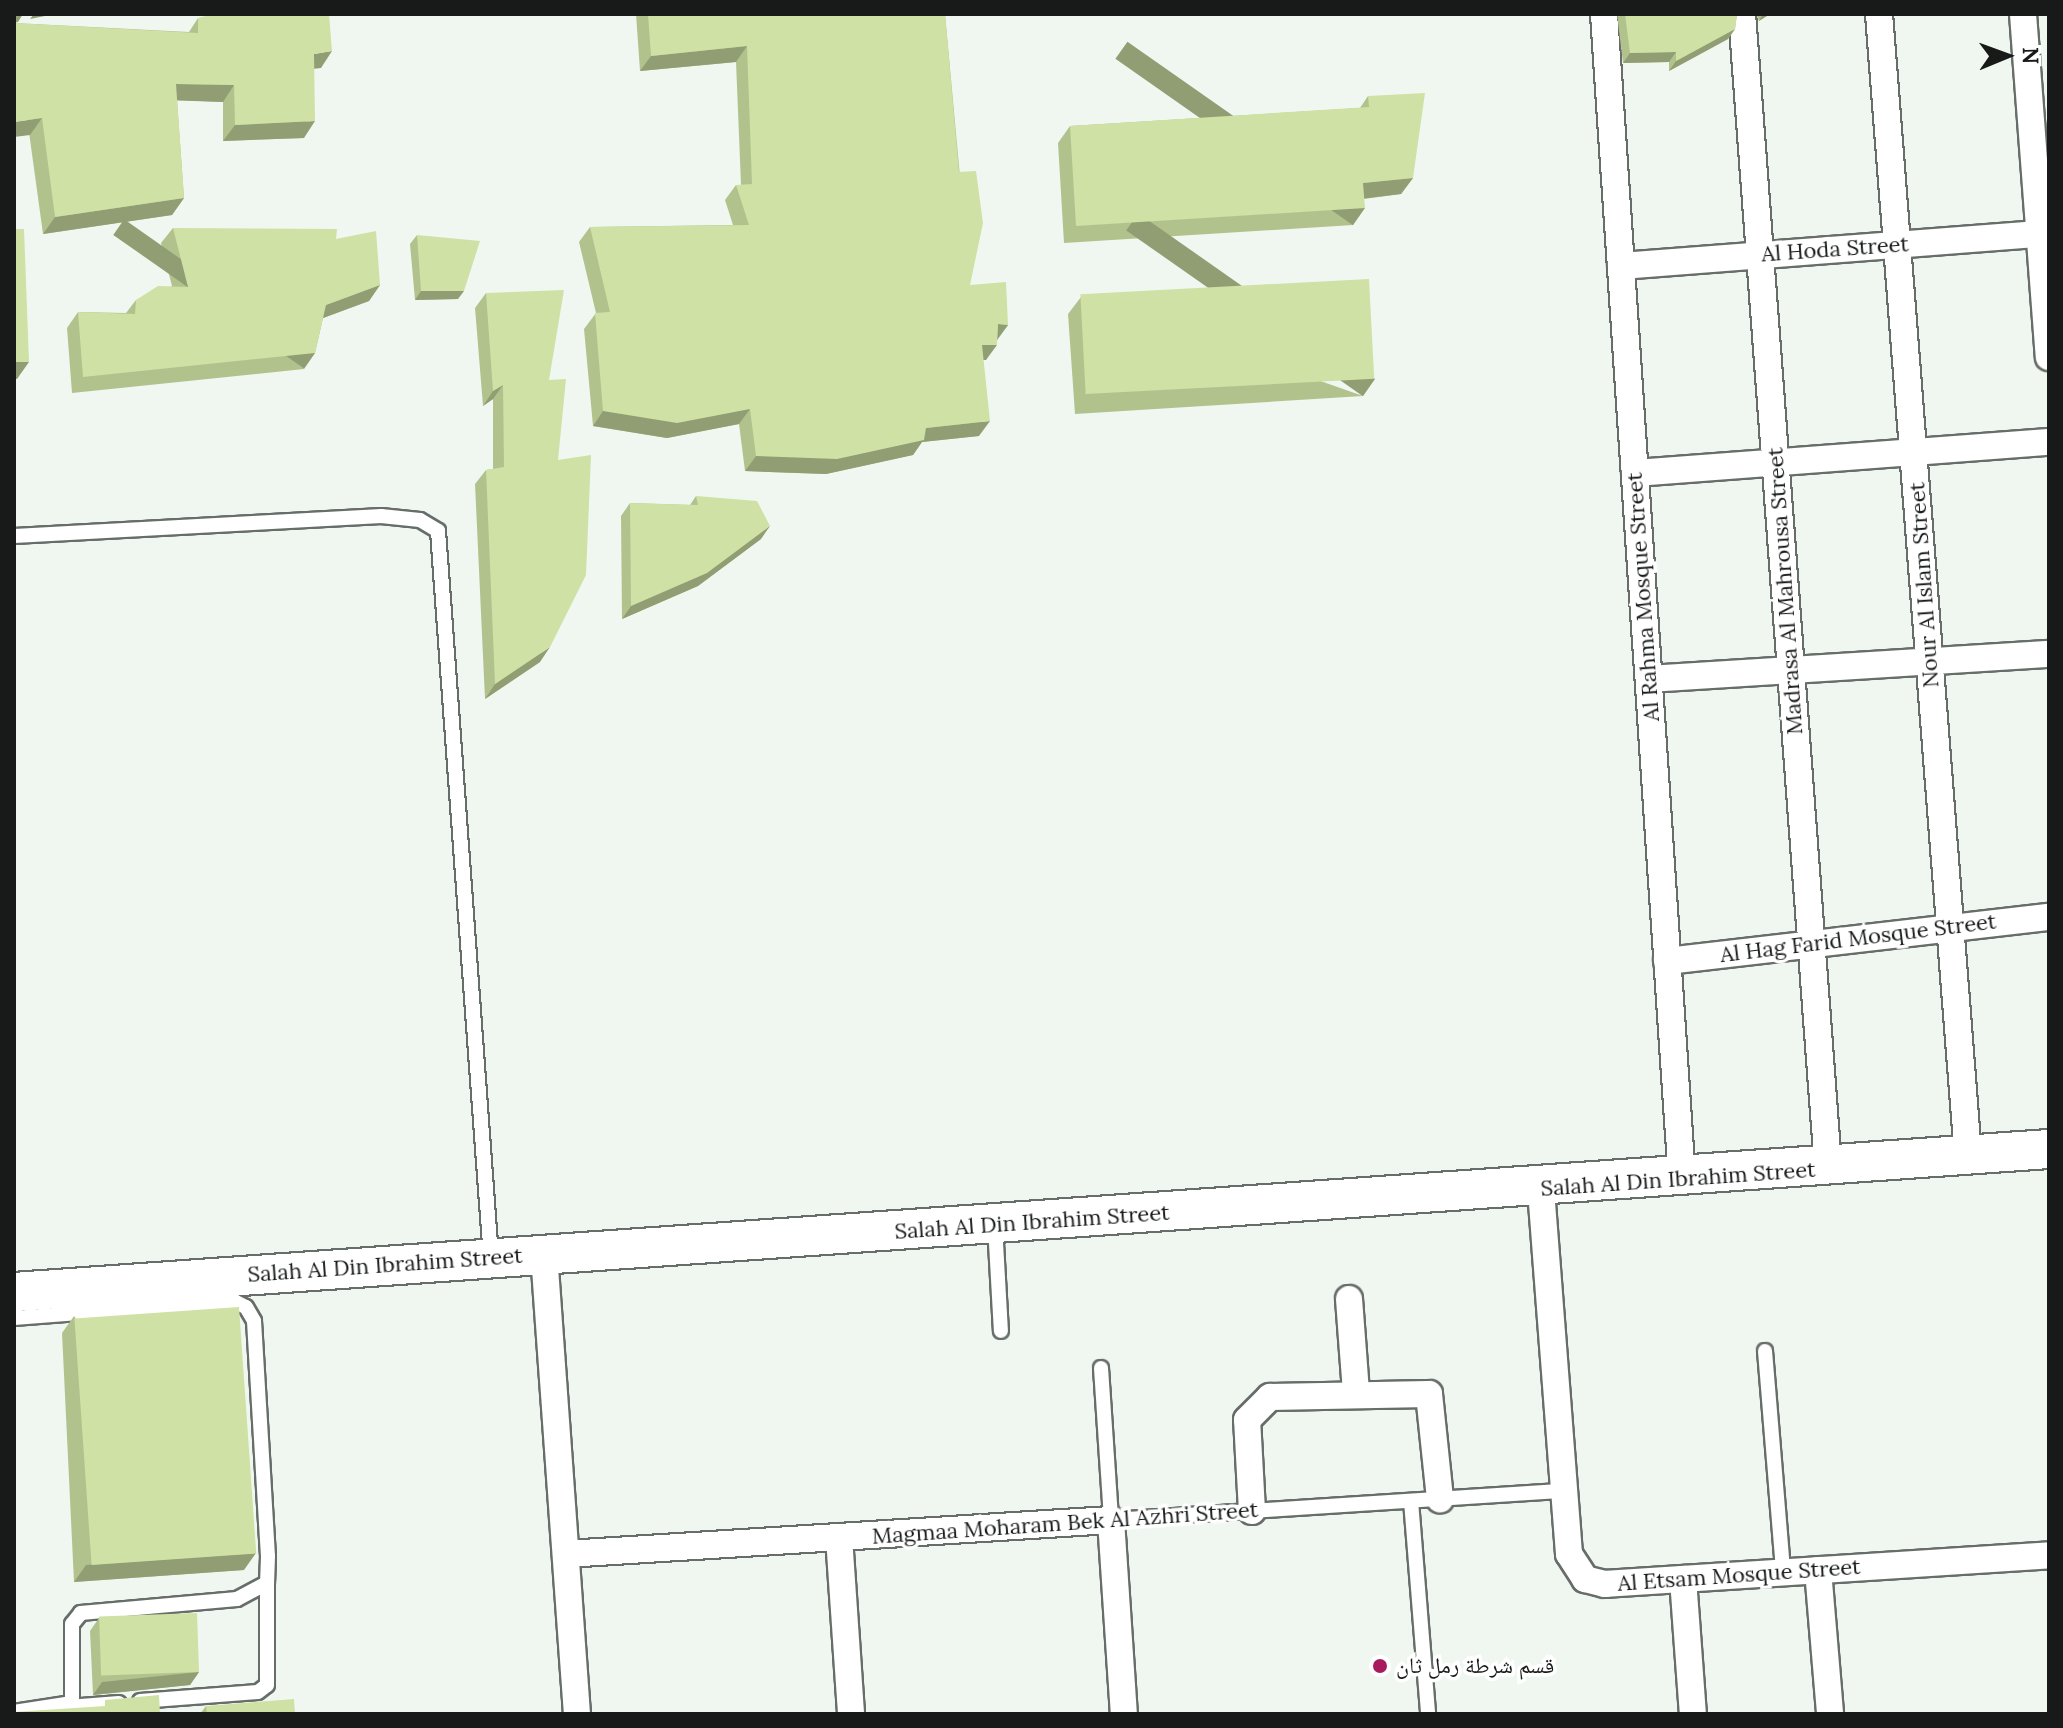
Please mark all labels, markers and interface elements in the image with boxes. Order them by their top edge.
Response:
north arrow [1967,16,2047,96]
text: N [2017,47,2045,64]
street label: Al Hoda Street [1760,231,1910,267]
street label: Madrasa Al Mahrousa Street [1762,446,1808,736]
street label: Al Rahma Mosque Street [1621,472,1665,722]
street label: Nour Al Islam Street [1904,481,1944,689]
street label: Al Hag Farid Mosque Street [1718,908,1998,968]
street label: Salah Al Din Ibrahim Street [1540,1156,1816,1202]
street label: Salah Al Din Ibrahim Street [894,1199,1170,1245]
street label: Salah Al Din Ibrahim Street [247,1242,523,1288]
street label: Magmaa Moharam Bek Al Azhri Street [871,1496,1259,1550]
street label: Al Etsam Mosque Street [1617,1553,1861,1597]
place label: قسم شرطة رمل ثان [1396,1653,1554,1679]
marker: قسم شرطة رمل ثان [1371,1657,1389,1675]

